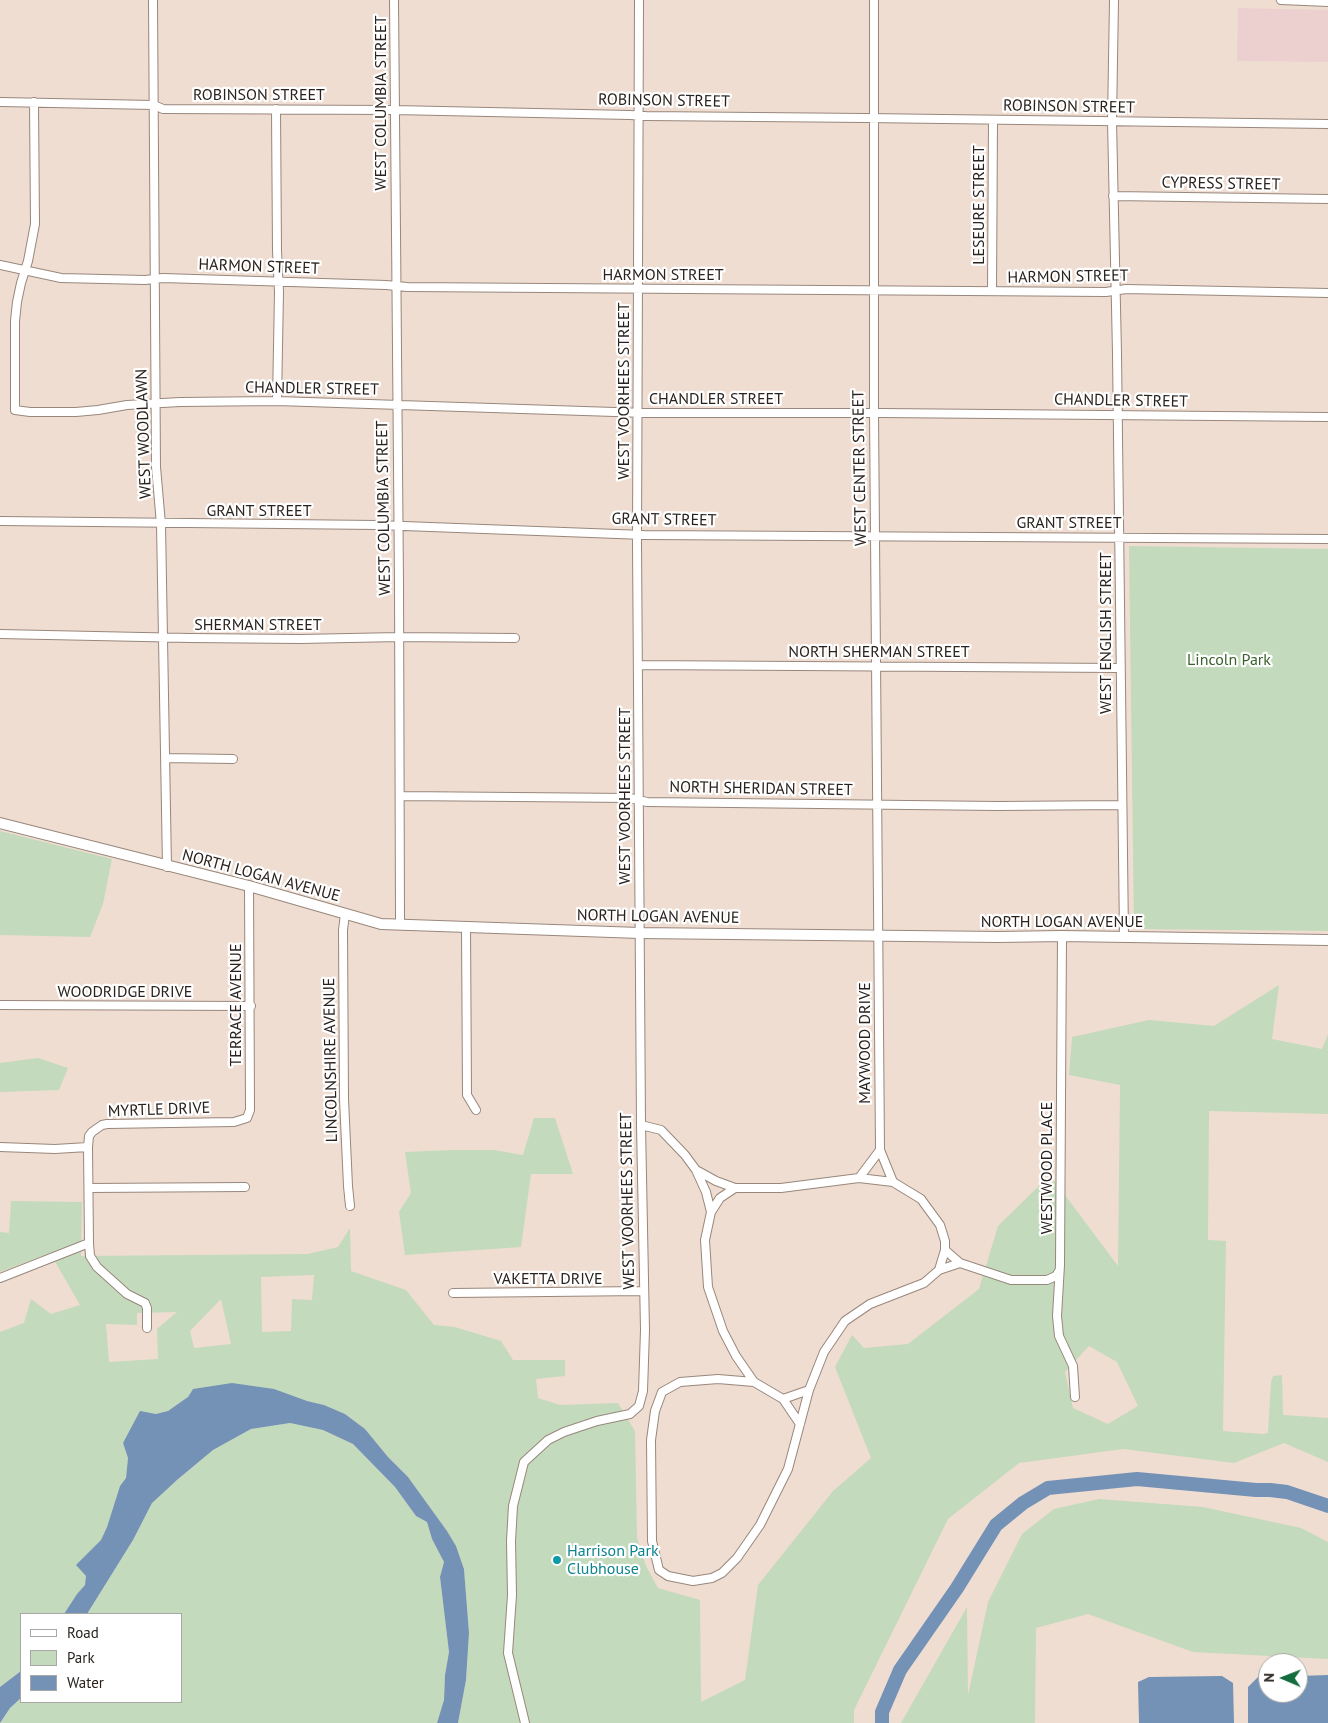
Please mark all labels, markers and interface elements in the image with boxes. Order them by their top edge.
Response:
street label: WEST COLUMBIA STREET [371,15,391,191]
street label: ROBINSON STREET [193,85,325,105]
street label: ROBINSON STREET [598,90,730,112]
street label: ROBINSON STREET [1003,96,1135,118]
street label: LESEURE STREET [969,145,989,265]
street label: CYPRESS STREET [1161,173,1281,195]
street label: HARMON STREET [198,255,320,279]
street label: HARMON STREET [602,265,724,285]
street label: HARMON STREET [1007,266,1129,288]
street label: WEST VOORHEES STREET [614,302,634,480]
street label: WEST WOODLAWN [132,369,156,499]
street label: CHANDLER STREET [245,378,379,400]
street label: CHANDLER STREET [649,389,783,409]
street label: WEST CENTER STREET [849,390,871,546]
street label: CHANDLER STREET [1054,390,1188,412]
street label: WEST COLUMBIA STREET [373,420,395,596]
street label: GRANT STREET [206,501,312,521]
street label: GRANT STREET [611,509,717,531]
street label: GRANT STREET [1016,513,1122,533]
street label: WEST ENGLISH STREET [1096,552,1116,714]
street label: SHERMAN STREET [194,615,322,635]
street label: NORTH SHERMAN STREET [788,642,970,662]
park label: Lincoln Park [1187,650,1271,670]
street label: WEST VOORHEES STREET [615,707,635,885]
street label: NORTH SHERIDAN STREET [669,778,853,800]
street label: NORTH LOGAN AVENUE [180,846,342,906]
street label: NORTH LOGAN AVENUE [577,906,739,928]
street label: NORTH LOGAN AVENUE [981,912,1143,932]
street label: TERRACE AVENUE [226,943,246,1067]
street label: LINCOLNSHIRE AVENUE [320,977,342,1143]
street label: WOODRIDGE DRIVE [58,982,192,1002]
street label: MAYWOOD DRIVE [855,982,875,1104]
street label: MYRTLE DRIVE [107,1099,211,1121]
street label: WESTWOOD PLACE [1037,1102,1057,1234]
street label: WEST VOORHEES STREET [617,1112,639,1290]
street label: VAKETTA DRIVE [493,1269,603,1289]
place label: Harrison Park Clubhouse [567,1541,659,1579]
marker: Harrison Park Clubhouse [551,1554,563,1566]
legend [20,1613,182,1703]
text: Road [67,1623,99,1642]
text: Park [67,1648,95,1667]
north arrow [1258,1653,1308,1703]
text: Water [67,1673,104,1692]
text: N [1260,1673,1278,1683]

